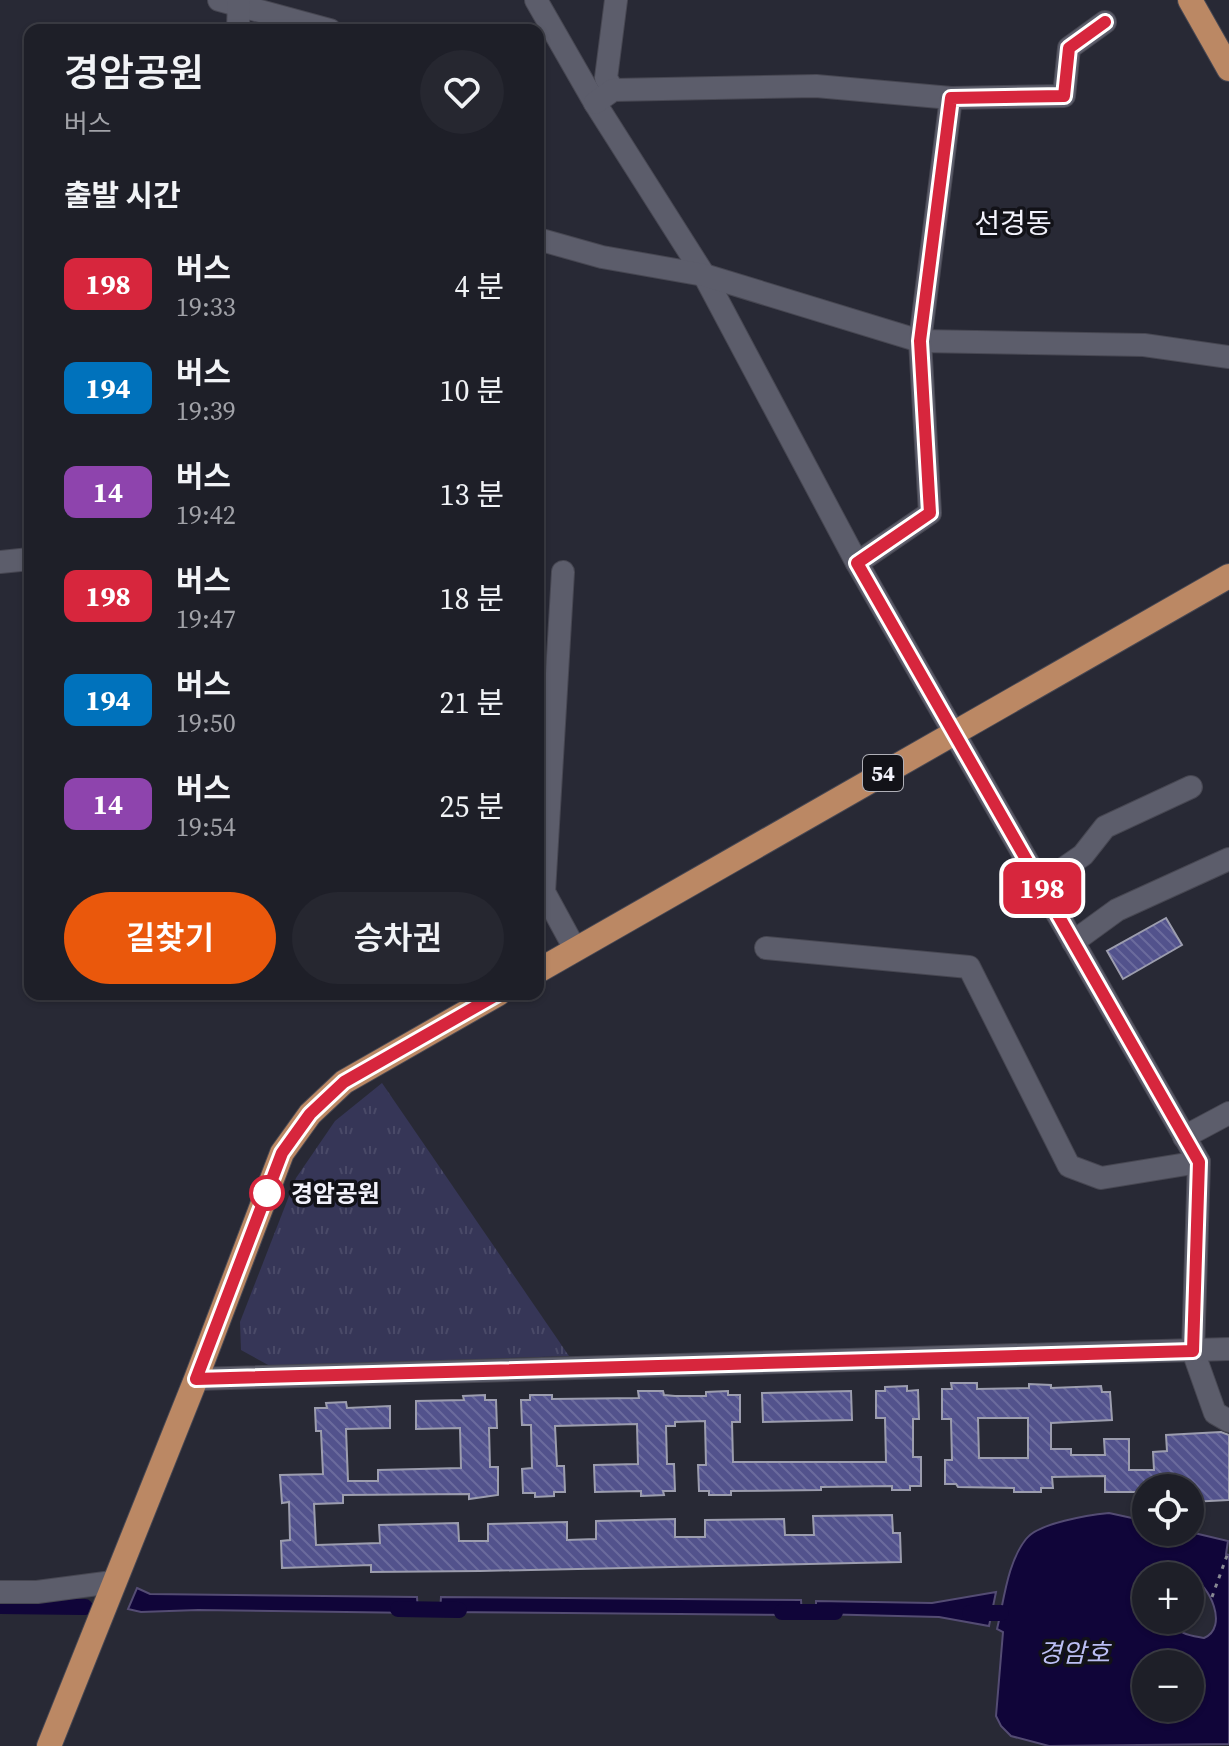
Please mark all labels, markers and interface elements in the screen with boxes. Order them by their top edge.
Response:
text: 경암공원 [64,47,204,99]
button: heart [420,50,504,134]
text: 버스 [64,106,112,142]
text: 출발 시간 [64,175,181,216]
district label: 선경동 [974,204,1052,242]
text: 버스 [176,248,231,289]
text: 198 [85,265,131,303]
text: 4 분 [454,266,504,307]
text: 19:33 [176,289,236,325]
text: 버스 [176,352,231,393]
text: 194 [85,369,131,407]
text: 10 분 [439,370,504,411]
text: 19:39 [176,393,236,429]
text: 버스 [176,456,231,497]
text: 14 [93,473,123,511]
text: 13 분 [439,474,504,515]
text: 19:42 [176,497,236,533]
text: 버스 [176,560,231,601]
text: 198 [85,577,131,615]
text: 18 분 [439,578,504,619]
text: 19:47 [176,601,236,637]
text: 버스 [176,664,231,705]
text: 194 [85,681,131,719]
text: 21 분 [439,682,504,723]
text: 19:50 [176,705,236,741]
road number: 54 [863,755,903,791]
text: 버스 [176,768,231,809]
text: 14 [93,785,123,823]
text: 25 분 [439,786,504,827]
text: 19:54 [176,809,236,845]
line badge: 198 [996,862,1088,914]
text: 198 [1019,869,1065,907]
button: 길찾기 [64,892,276,984]
button: 승차권 [292,892,504,984]
marker: 경암공원 [250,1176,284,1210]
place label: 경암공원 [291,1177,379,1210]
map controls [1132,1474,1204,1722]
button: locate [1132,1474,1204,1546]
button: + [1132,1562,1204,1634]
water label: 경암호 [1038,1635,1112,1671]
button: − [1132,1650,1204,1722]

